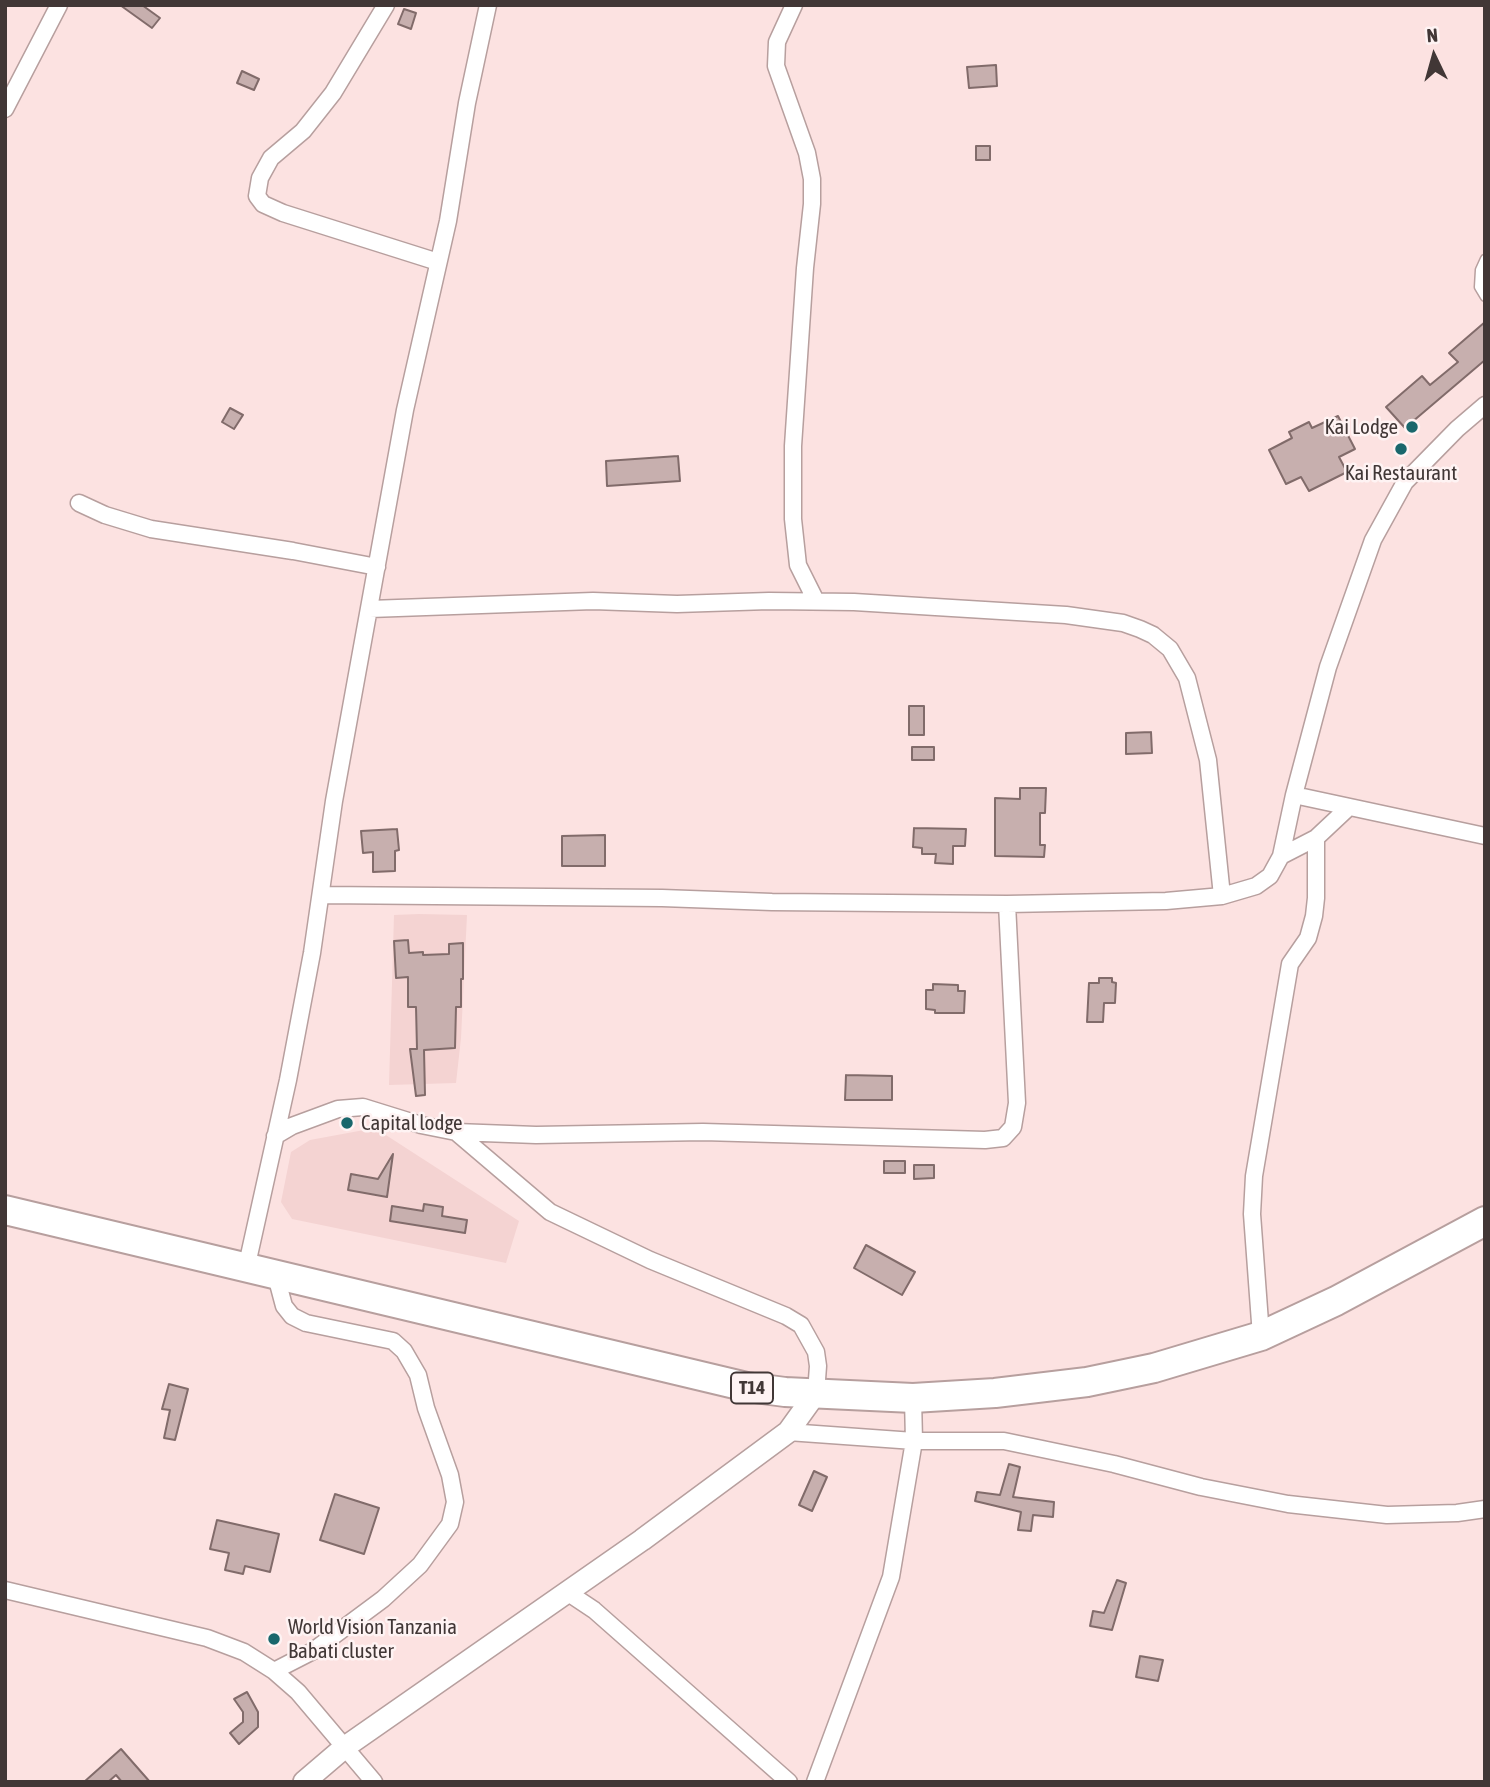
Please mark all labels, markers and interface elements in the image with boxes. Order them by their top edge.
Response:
north arrow [1399,21,1469,91]
text: N [1426,24,1439,47]
place label: Kai Lodge [1325,414,1398,440]
marker: Kai Lodge [1404,419,1420,435]
marker: Kai Restaurant [1393,441,1409,457]
place label: Kai Restaurant [1345,460,1457,486]
place label: Capital lodge [361,1110,463,1136]
marker: Capital lodge [339,1115,355,1131]
road number: T14 [731,1372,773,1404]
place label: World Vision Tanzania Babati cluster [288,1614,457,1664]
marker: World Vision Tanzania Babati cluster [266,1631,282,1647]

